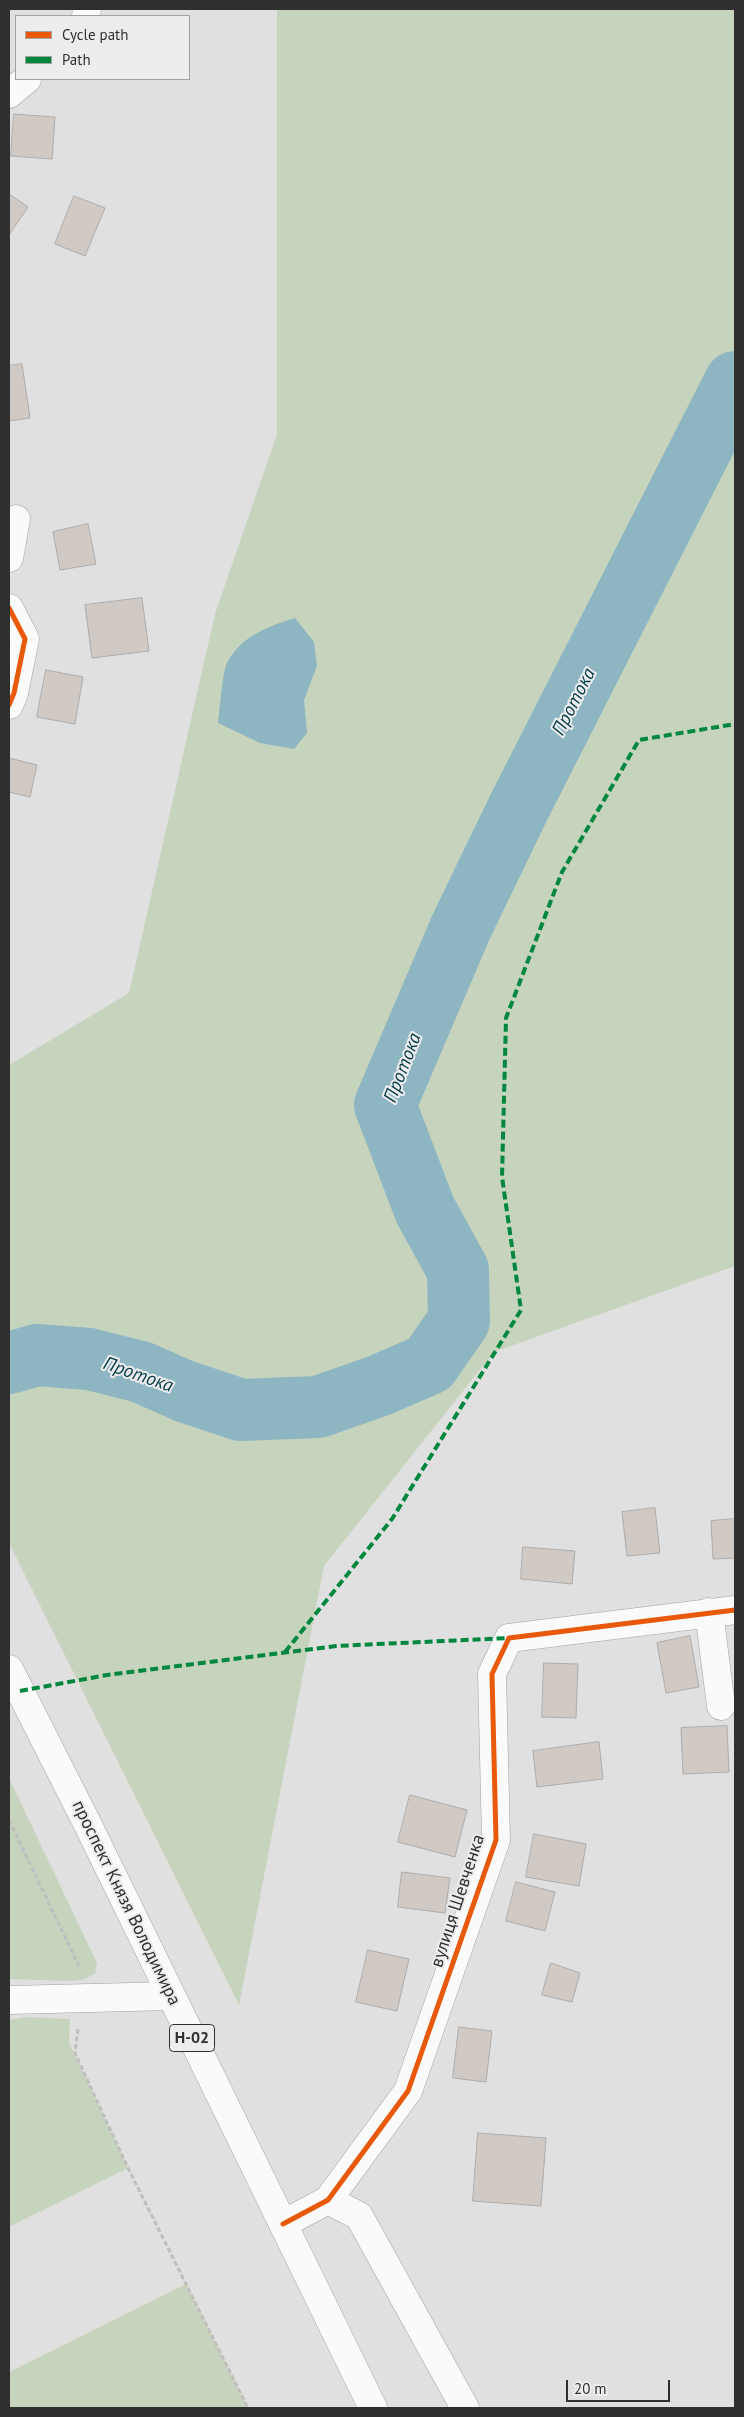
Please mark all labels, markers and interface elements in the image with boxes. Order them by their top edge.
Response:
legend [15,15,190,80]
text: Cycle path [62,25,128,44]
text: Path [62,50,91,69]
water label: Протока [547,664,601,740]
water label: Протока [379,1030,427,1106]
water label: Протока [100,1352,176,1398]
street label: проспект Князя Володимира [67,1797,185,2009]
street label: вулиця Шевченка [426,1832,490,1970]
road number: Н-02 [170,2025,214,2052]
scale bar [569,2370,673,2402]
text: 20 m [574,2379,607,2398]

